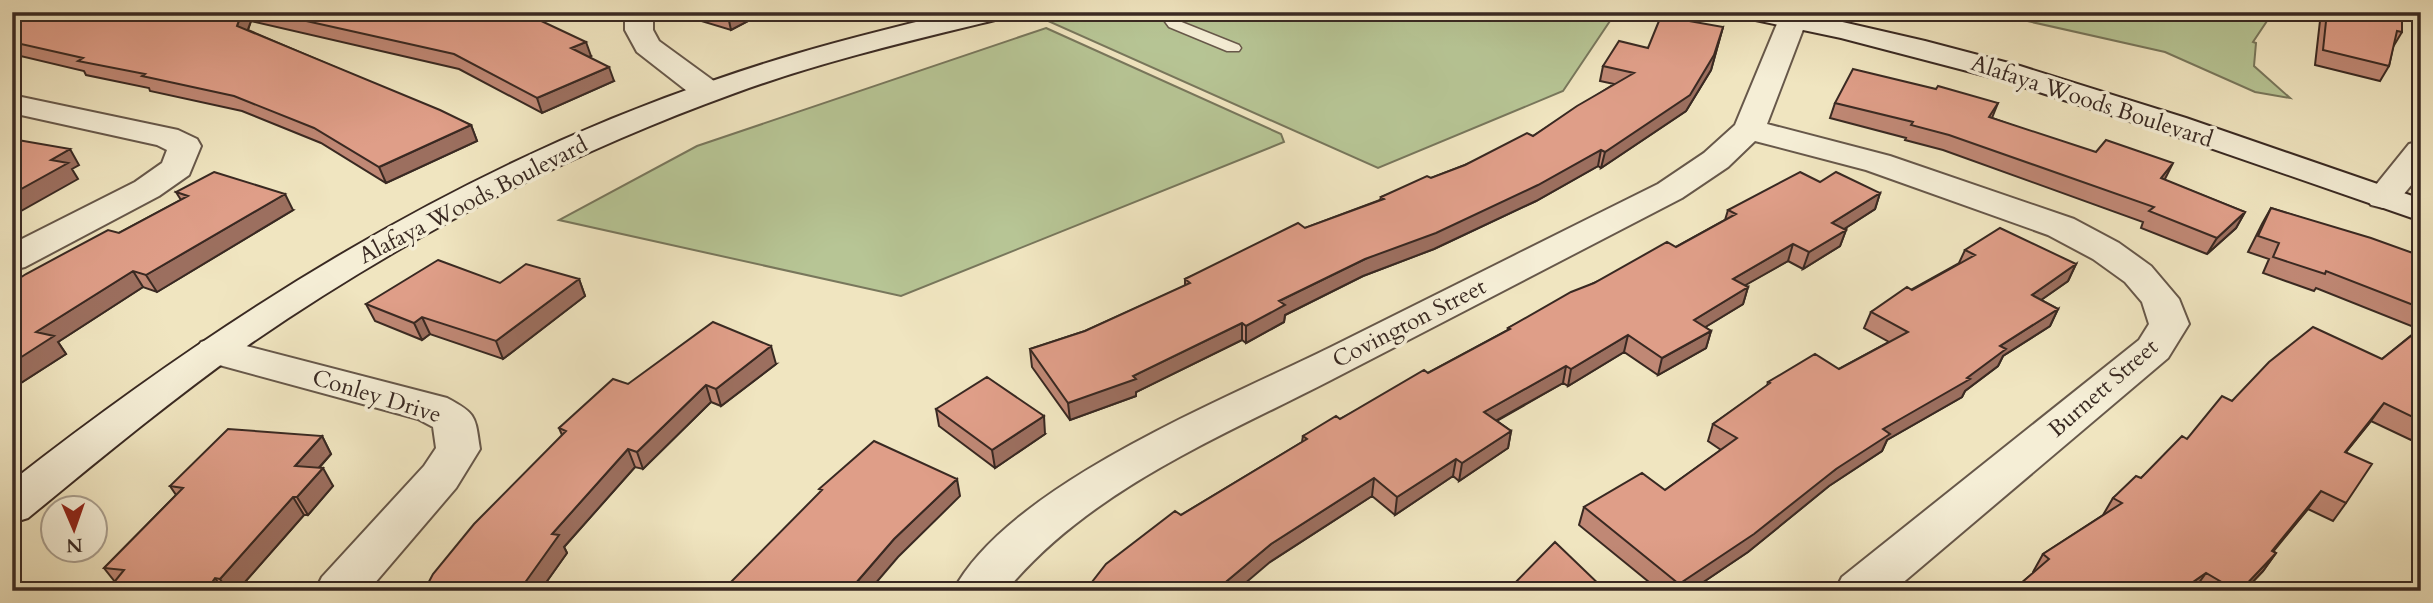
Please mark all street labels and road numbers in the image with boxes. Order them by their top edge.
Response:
street label: Alafaya Woods Boulevard [1967,47,2218,155]
street label: Alafaya Woods Boulevard [353,128,593,271]
street label: Covington Street [1327,271,1491,375]
street label: Burnett Street [2041,332,2165,444]
street label: Conley Drive [309,362,445,430]

